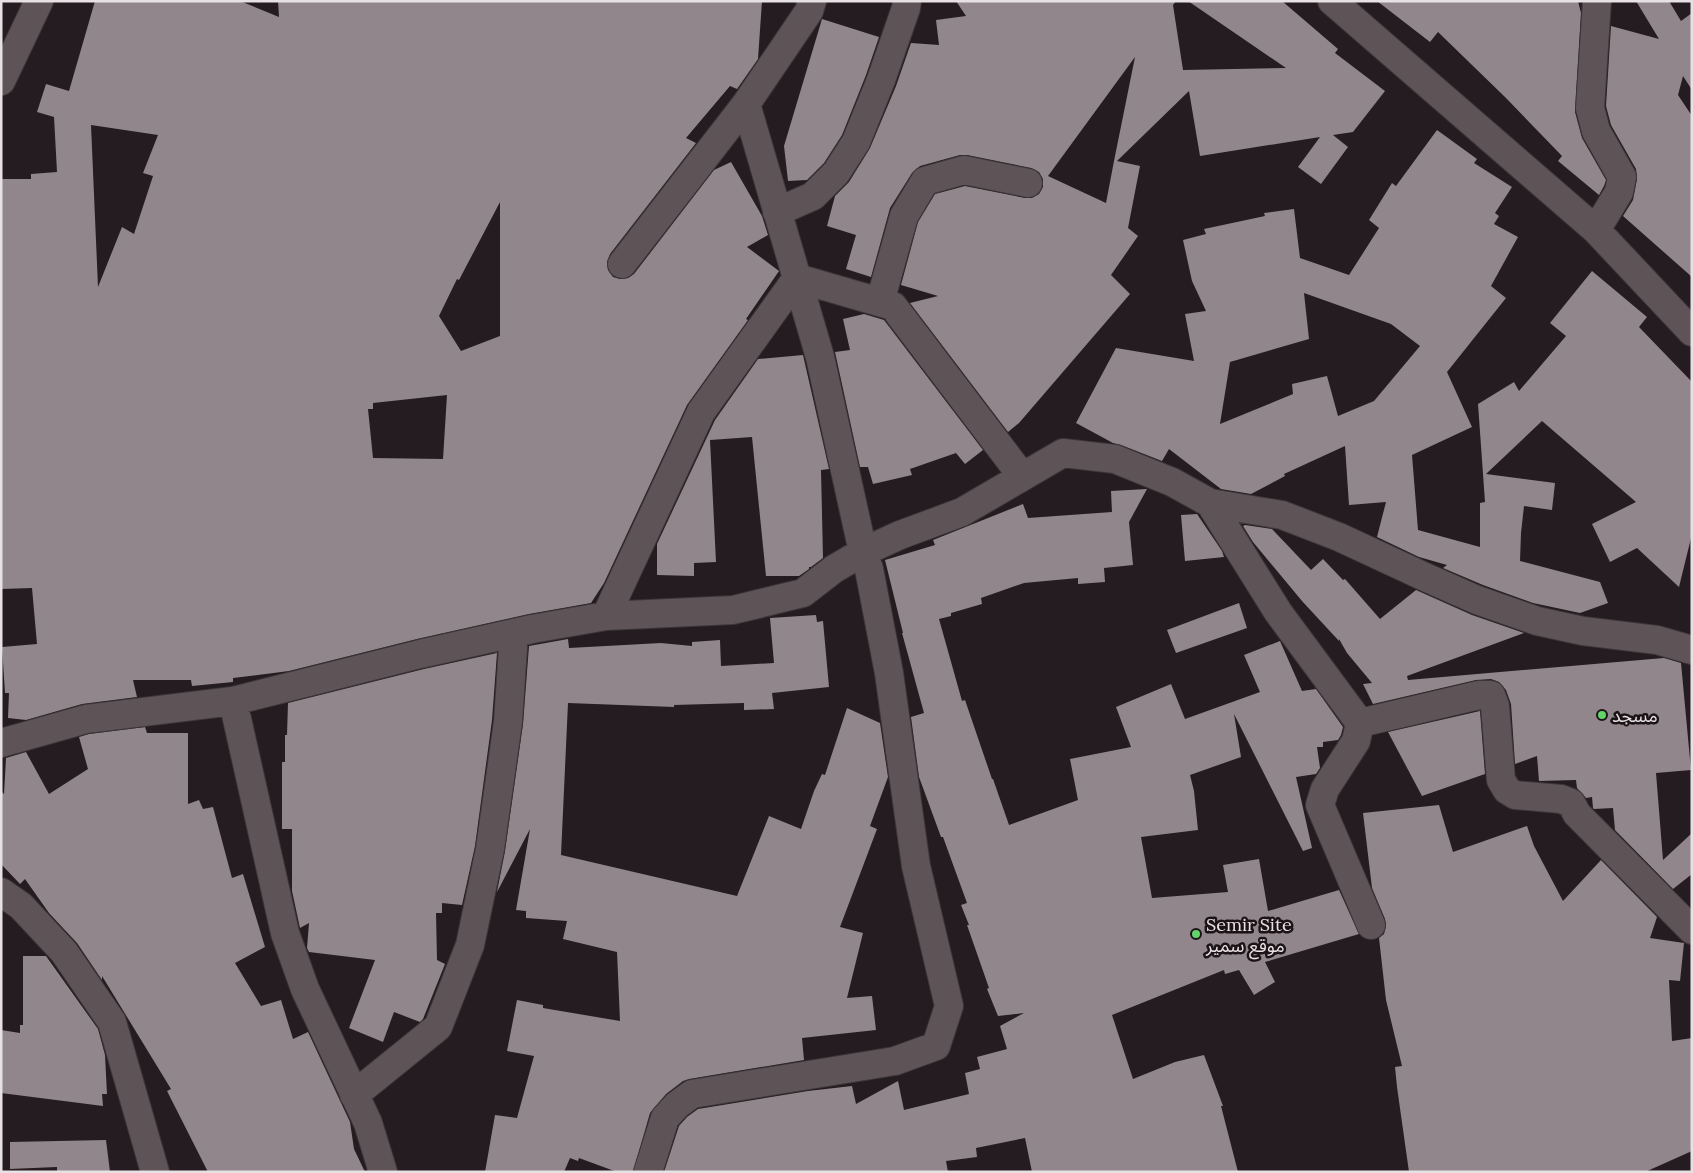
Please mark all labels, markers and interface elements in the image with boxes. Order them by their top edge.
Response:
place label: مسجد [1612,704,1658,727]
marker: مسجد [1596,709,1608,721]
place label: Semir Site موقع سمير [1205,913,1292,960]
marker: Semir Site موقع سمير [1190,928,1202,940]

